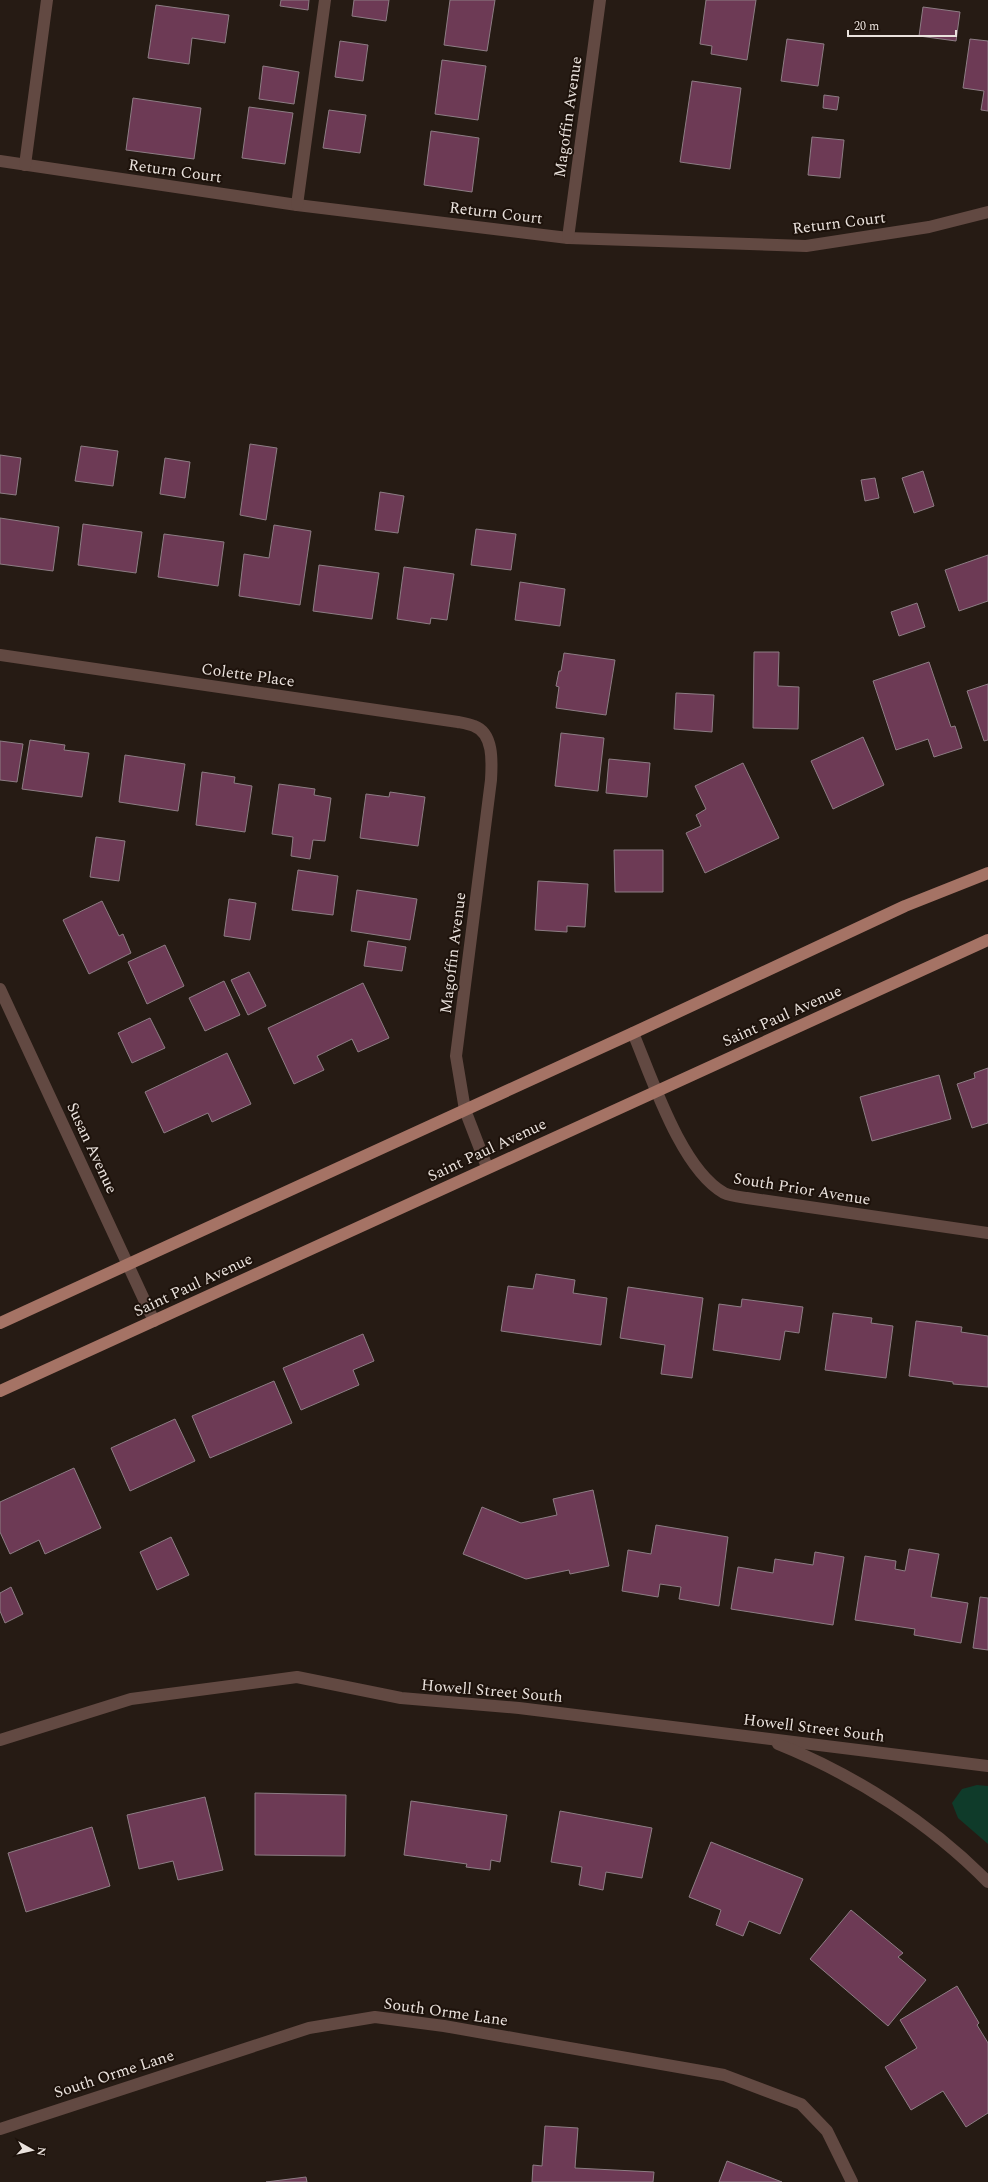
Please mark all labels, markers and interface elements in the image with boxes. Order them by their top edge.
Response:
scale bar [848,12,956,38]
text: 20 m [854,17,879,36]
street label: Magoffin Avenue [548,55,588,179]
street label: Return Court [127,153,223,189]
street label: Return Court [448,195,544,231]
street label: Return Court [791,205,887,241]
street label: Colette Place [200,657,296,693]
street label: Magoffin Avenue [434,891,472,1015]
street label: Saint Paul Avenue [718,979,846,1053]
street label: Susan Avenue [60,1098,124,1198]
street label: Saint Paul Avenue [424,1112,550,1188]
street label: South Prior Avenue [732,1166,872,1212]
street label: Saint Paul Avenue [130,1247,256,1323]
street label: Howell Street South [420,1673,564,1709]
street label: Howell Street South [742,1707,886,1749]
street label: South Orme Lane [382,1991,510,2033]
street label: South Orme Lane [51,2043,177,2105]
north arrow [12,2130,52,2170]
text: N [32,2146,50,2157]

